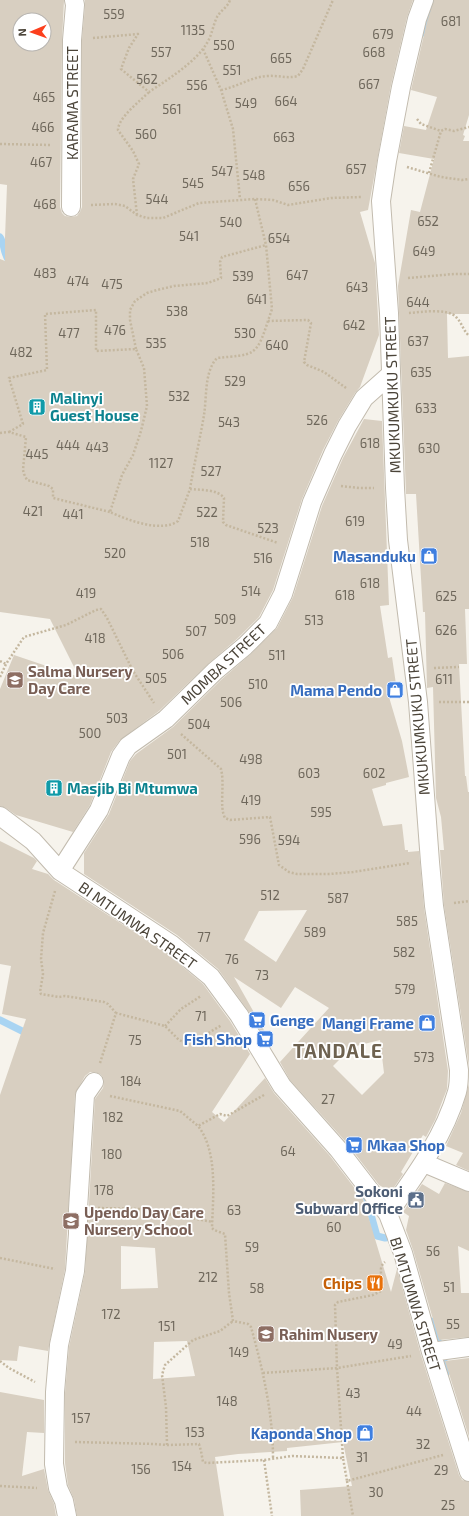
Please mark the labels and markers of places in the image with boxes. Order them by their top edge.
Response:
place label: Malinyi Guest House [50,389,139,424]
building icon: Malinyi Guest House [27,397,47,417]
shop icon: Masanduku [419,546,439,566]
place label: Masanduku [333,547,416,565]
place label: Salma Nursery Day Care [28,662,133,698]
school or university icon: Salma Nursery Day Care [5,670,25,690]
shop icon: Mama Pendo [385,680,405,700]
place label: Mama Pendo [290,681,382,699]
building icon: Masjib Bi Mtumwa [44,778,64,798]
place label: Masjib Bi Mtumwa [67,779,198,797]
supermarket icon: Genge [247,1010,267,1030]
place label: Genge [270,1011,314,1029]
shop icon: Mangi Frame [417,1013,437,1033]
place label: Mangi Frame [322,1014,414,1032]
supermarket icon: Fish Shop [255,1029,275,1049]
place label: Fish Shop [184,1030,252,1048]
supermarket icon: Mkaa Shop [344,1135,364,1155]
place label: Mkaa Shop [367,1136,445,1154]
place label: Sokoni Subward Office [295,1182,403,1217]
public building icon: Sokoni Subward Office [406,1190,426,1210]
place label: Upendo Day Care Nursery School [84,1203,204,1239]
school or university icon: Upendo Day Care Nursery School [61,1211,81,1231]
restaurant icon: Chips [365,1273,385,1293]
place label: Chips [323,1274,362,1292]
school or university icon: Rahim Nusery [256,1324,276,1344]
place label: Rahim Nusery [279,1325,378,1344]
shop icon: Kaponda Shop [355,1423,375,1443]
place label: Kaponda Shop [251,1424,352,1442]

